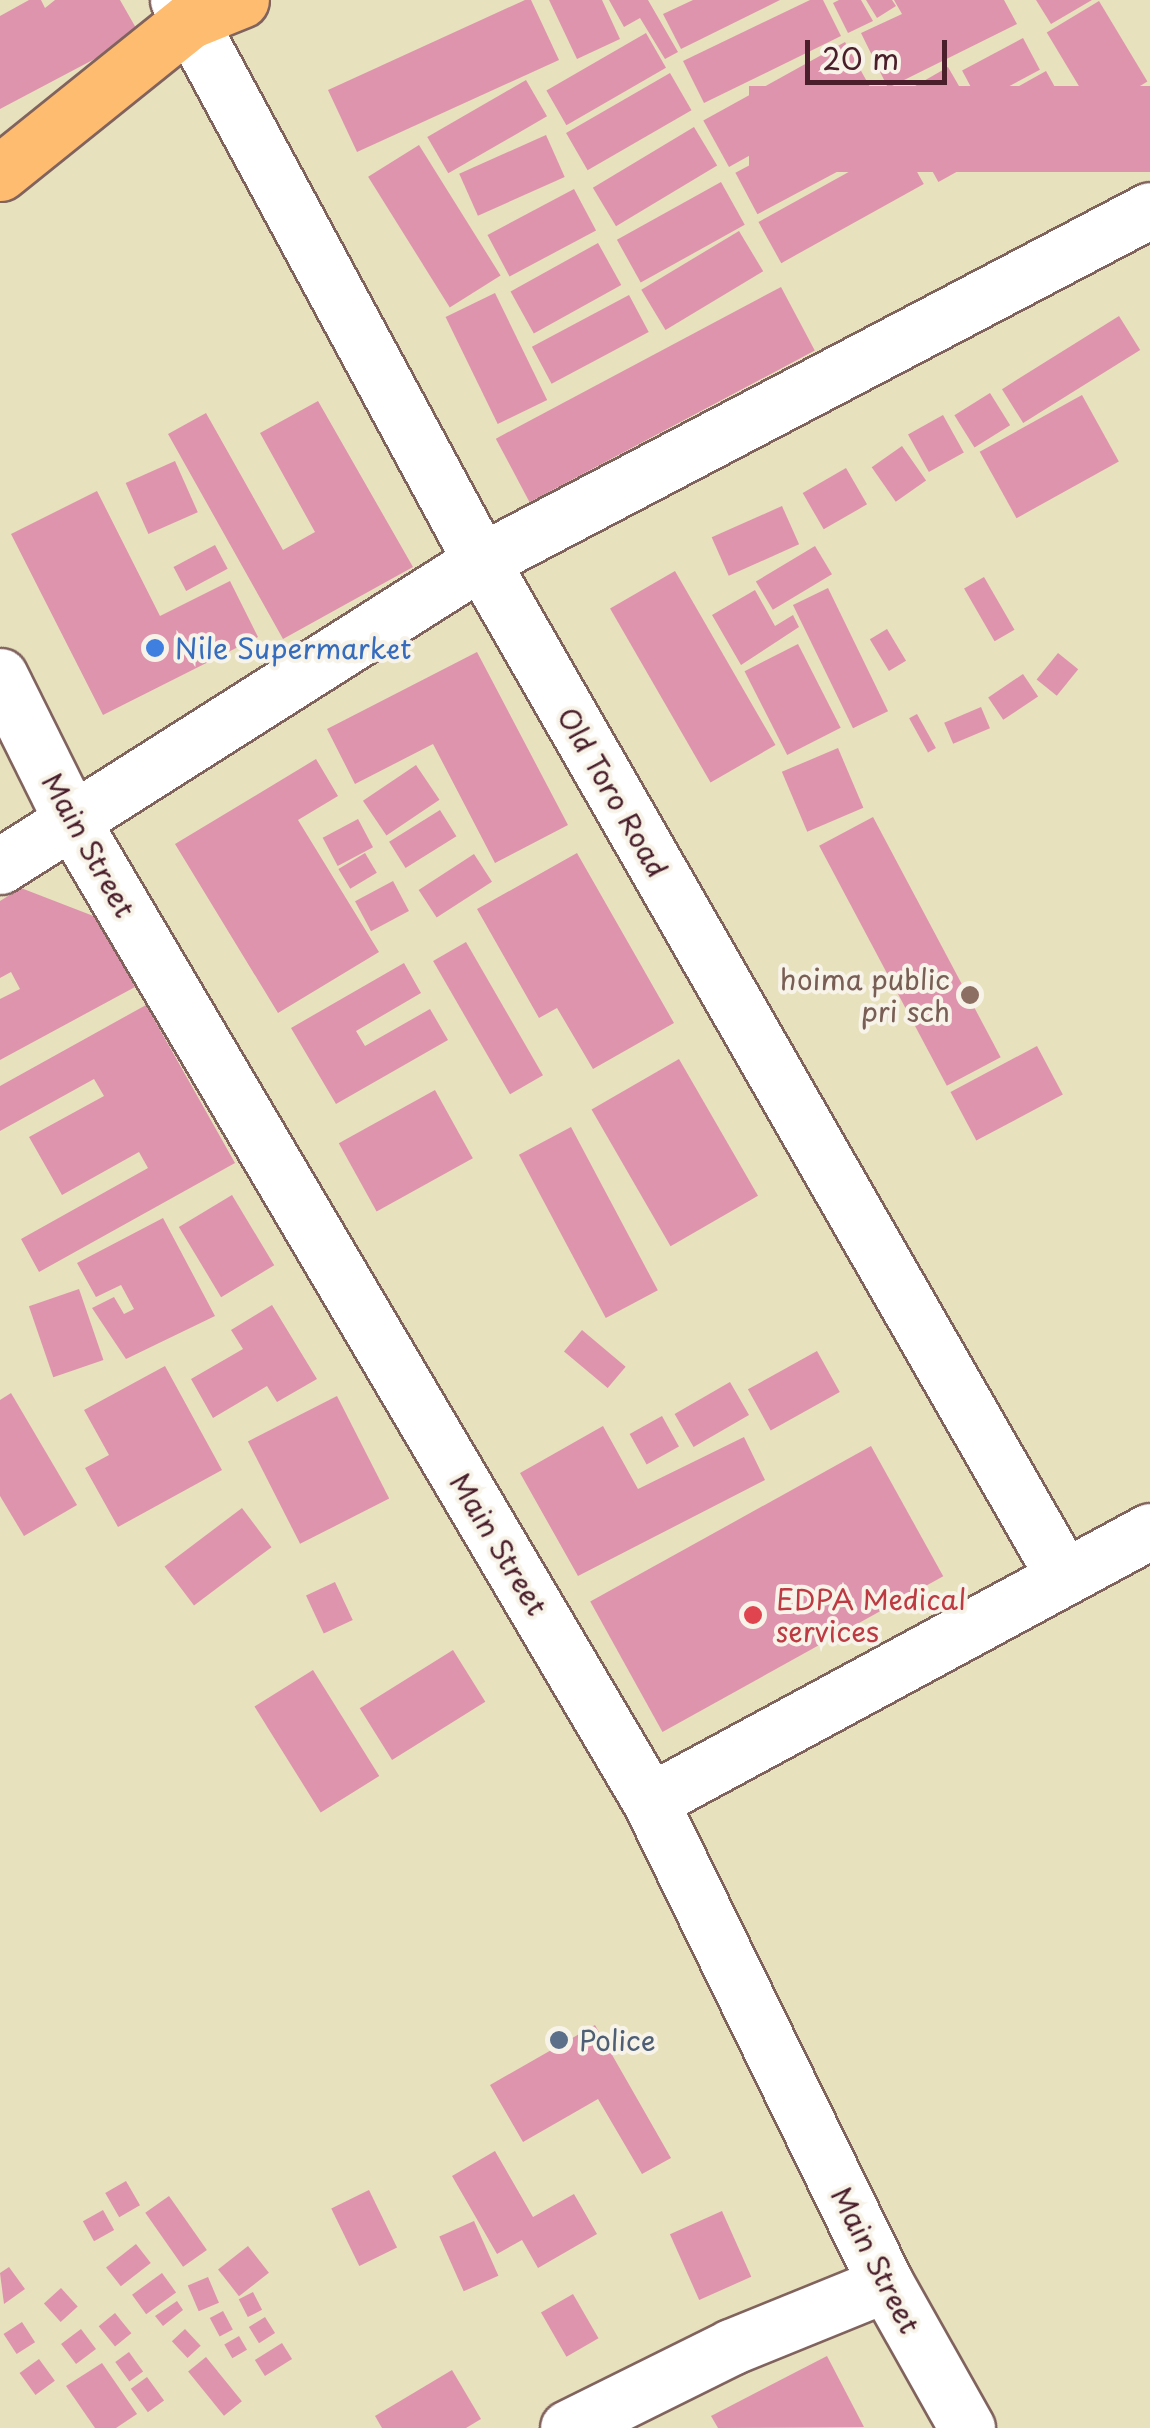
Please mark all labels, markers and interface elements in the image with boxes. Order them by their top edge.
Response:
scale bar [810,20,952,82]
text: 20 m [822,35,899,80]
place label: Nile Supermarket [175,631,414,665]
marker: Nile Supermarket [144,637,166,659]
street label: Old Toro Road [551,701,675,883]
street label: Main Street [35,767,143,923]
place label: hoima public pri sch [778,962,950,1028]
marker: hoima public pri sch [959,984,981,1006]
street label: Main Street [443,1467,555,1621]
place label: EDPA Medical services [776,1582,967,1648]
marker: EDPA Medical services [740,1602,766,1628]
place label: Police [579,2023,655,2057]
marker: Police [548,2029,570,2051]
street label: Main Street [825,2181,927,2339]

